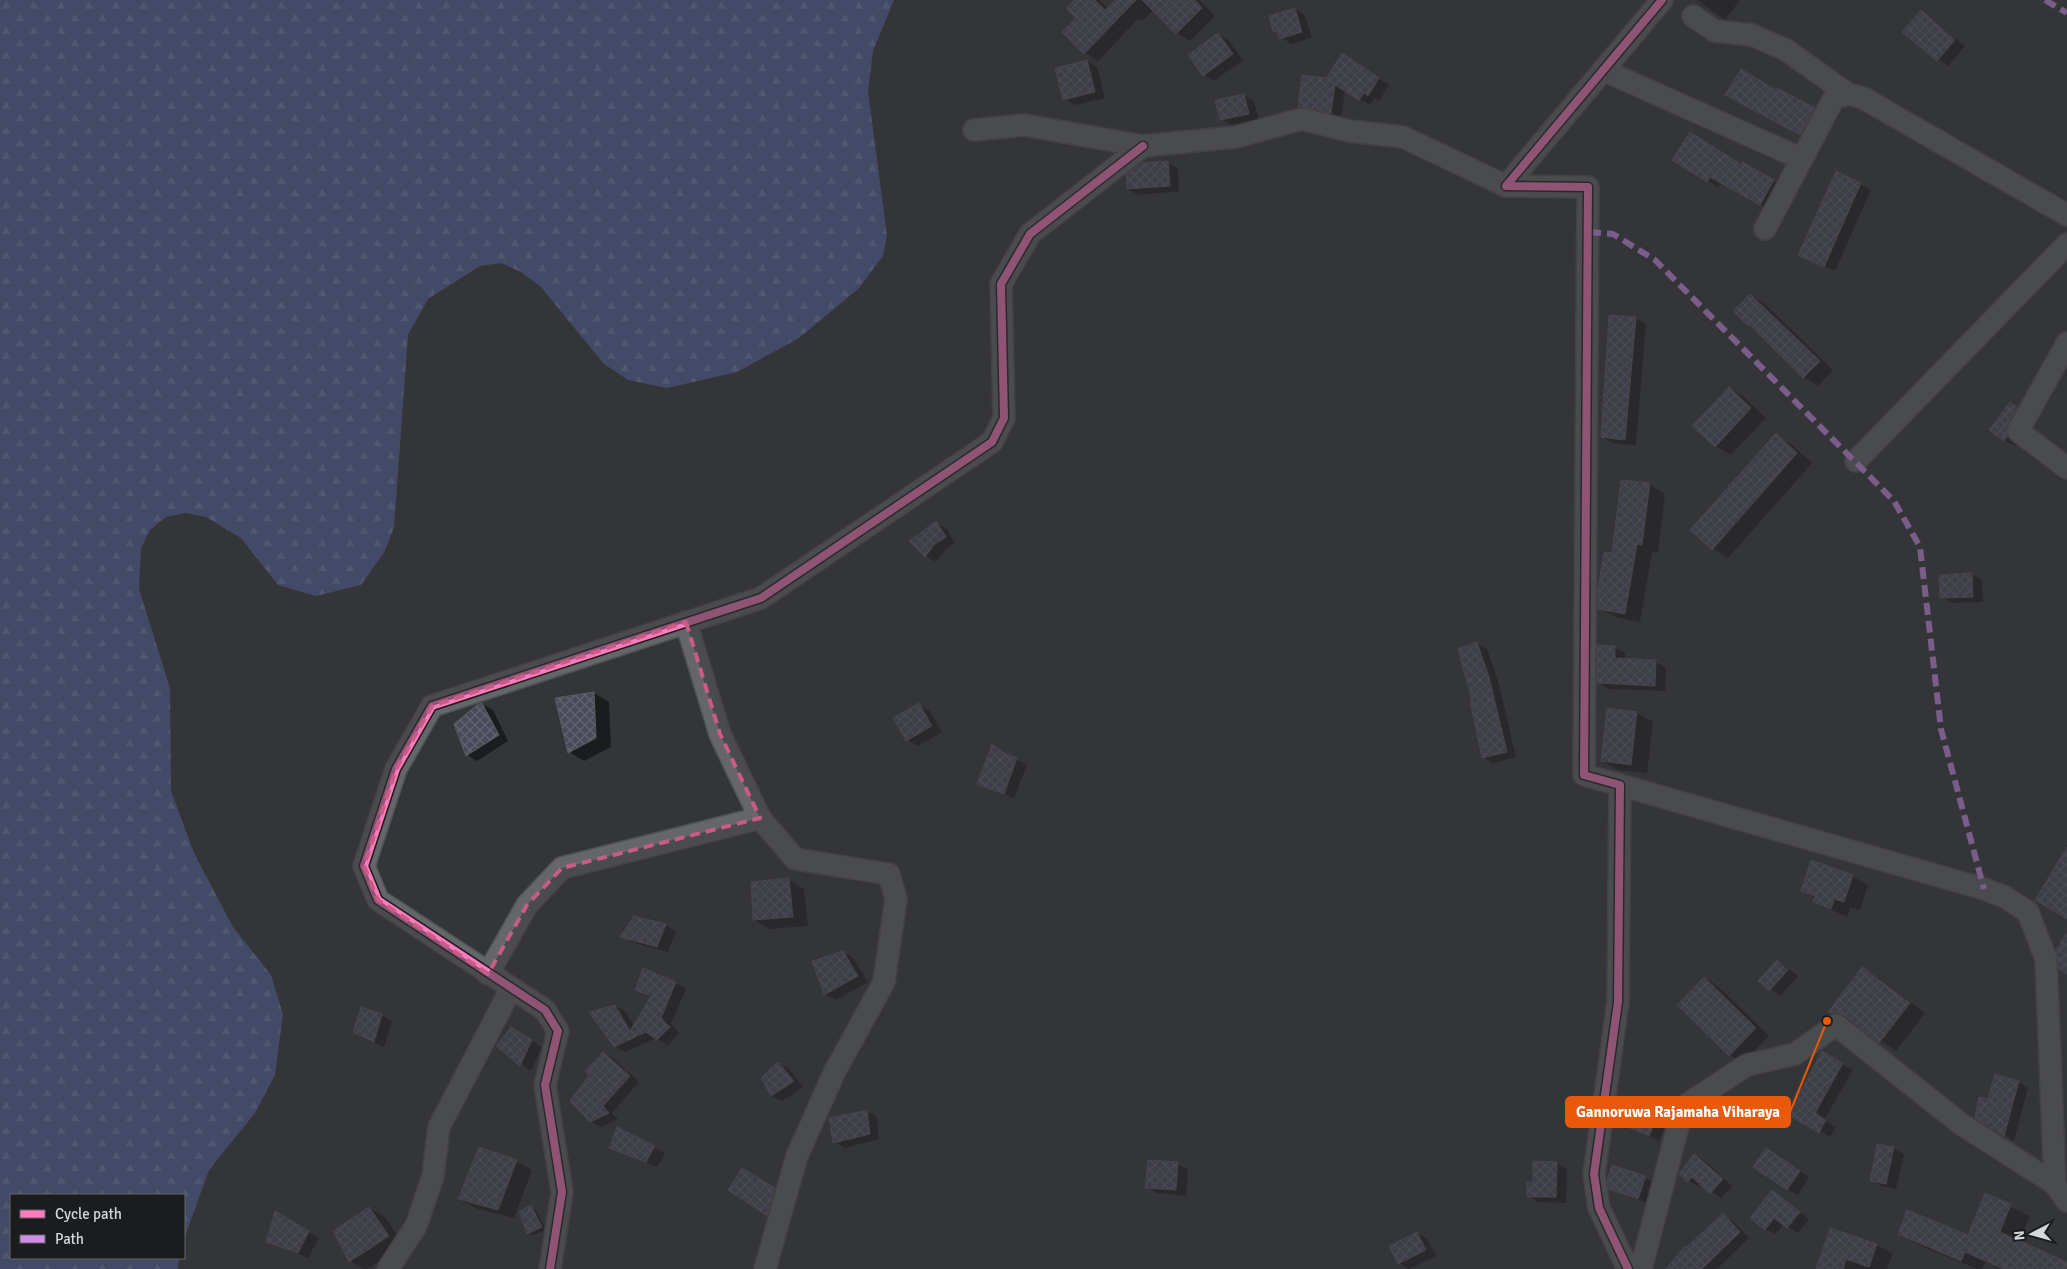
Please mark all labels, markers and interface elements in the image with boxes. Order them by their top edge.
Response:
callout: Gannoruwa Rajamaha Viharaya [1566,1097,1790,1127]
text: Gannoruwa Rajamaha Viharaya [1576,1103,1780,1121]
legend [10,1194,185,1259]
text: Cycle path [55,1205,122,1223]
north arrow [2007,1209,2057,1259]
text: Path [55,1230,84,1248]
text: N [2011,1230,2029,1241]

